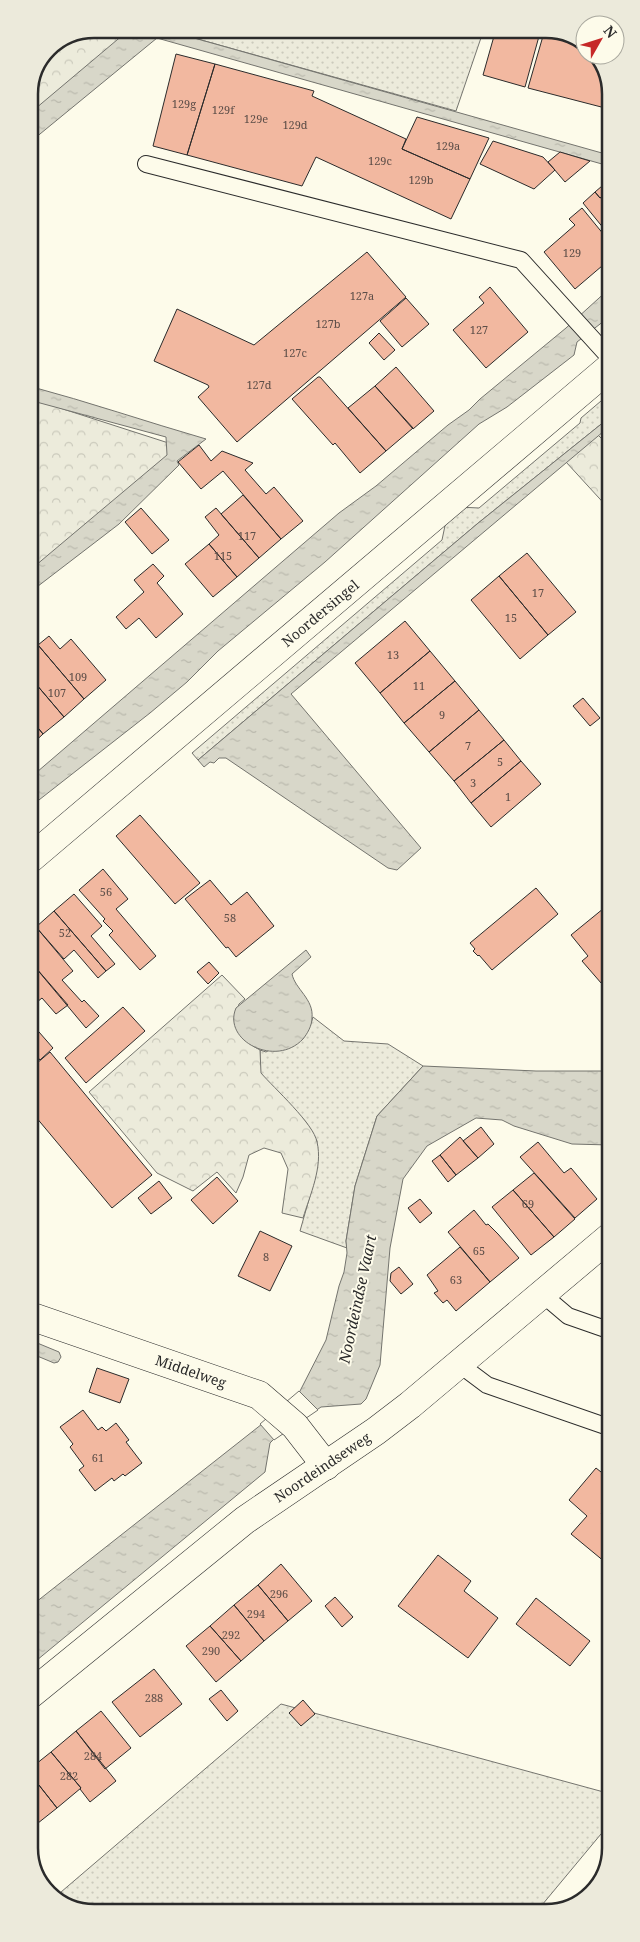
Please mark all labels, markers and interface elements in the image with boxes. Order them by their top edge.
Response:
north arrow [575,15,625,65]
text: N [600,21,621,42]
house number: 129g [172,96,196,111]
house number: 129f [212,102,235,117]
house number: 129e [244,111,268,126]
house number: 129d [282,117,308,132]
house number: 129a [436,138,460,153]
house number: 129c [368,153,392,168]
house number: 129b [408,172,434,187]
house number: 129 [563,245,581,260]
house number: 127a [350,288,374,303]
house number: 127b [315,316,341,331]
house number: 127 [470,322,488,337]
house number: 127c [283,345,307,360]
house number: 127d [246,377,272,392]
house number: 117 [238,528,256,543]
house number: 115 [214,548,232,563]
street label: Noordersingel [277,575,363,651]
house number: 17 [532,585,544,600]
house number: 15 [505,610,517,625]
house number: 13 [387,647,399,662]
house number: 109 [69,669,87,684]
house number: 11 [413,678,425,693]
house number: 107 [48,685,66,700]
house number: 9 [439,707,445,722]
house number: 7 [465,738,471,753]
house number: 5 [497,754,503,769]
house number: 3 [470,775,476,790]
house number: 1 [505,789,511,804]
house number: 56 [100,884,112,899]
house number: 58 [224,910,236,925]
house number: 52 [59,925,71,940]
house number: 69 [522,1196,534,1211]
water label: Noordeindse Vaart [333,1232,381,1366]
house number: 65 [473,1243,485,1258]
house number: 8 [263,1249,269,1264]
house number: 63 [450,1272,462,1287]
street label: Middelweg [153,1350,229,1392]
street label: Noordeindseweg [270,1427,374,1506]
house number: 61 [92,1450,104,1465]
house number: 296 [270,1586,288,1601]
house number: 294 [247,1606,265,1621]
house number: 292 [222,1627,240,1642]
house number: 290 [202,1643,220,1658]
house number: 288 [145,1690,163,1705]
house number: 284 [84,1748,102,1763]
house number: 282 [60,1768,78,1783]

